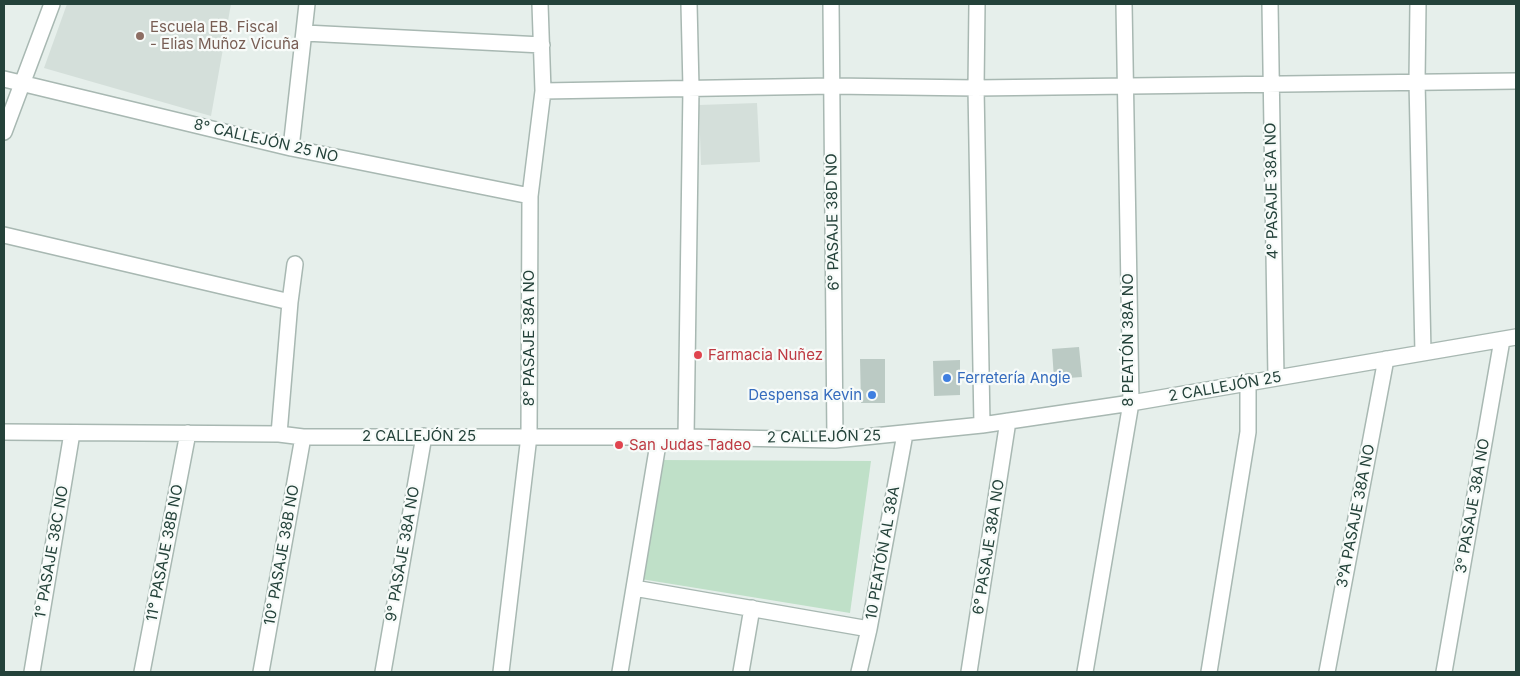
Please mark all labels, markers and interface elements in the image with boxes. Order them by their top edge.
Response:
place label: Escuela EB. Fiscal - Elias Muñoz Vicuña [150,18,299,53]
marker: Escuela EB. Fiscal - Elias Muñoz Vicuña [134,30,146,42]
street label: 8° CALLEJÓN 25 NO [192,116,340,166]
street label: 4° PASAJE 38A NO [1262,122,1282,260]
street label: 6° PASAJE 38D NO [823,153,843,291]
street label: 8° PASAJE 38A NO [520,270,538,406]
street label: 8 PEATÓN 38A NO [1119,273,1137,407]
place label: Farmacia Nuñez [708,346,823,364]
marker: Farmacia Nuñez [692,349,704,361]
street label: 2 CALLEJÓN 25 [1167,368,1283,406]
place label: Ferretería Angie [957,369,1070,387]
marker: Ferretería Angie [941,372,953,384]
place label: Despensa Kevin [748,386,862,404]
marker: Despensa Kevin [866,389,878,401]
street label: 2 CALLEJÓN 25 [362,427,476,445]
street label: 2 CALLEJÓN 25 [767,427,881,447]
place label: San Judas Tadeo [629,436,751,454]
street label: 3° PASAJE 38A NO [1452,437,1494,575]
marker: San Judas Tadeo [613,439,625,451]
street label: 3°A PASAJE 38A NO [1333,443,1379,589]
street label: 6° PASAJE 38A NO [969,478,1009,616]
street label: 11° PASAJE 38B NO [143,483,187,623]
street label: 10° PASAJE 38B NO [261,483,303,627]
street label: 1° PASAJE 38C NO [31,484,73,620]
street label: 9° PASAJE 38A NO [382,485,424,623]
street label: 10 PEATÓN AL 38A [862,485,904,621]

